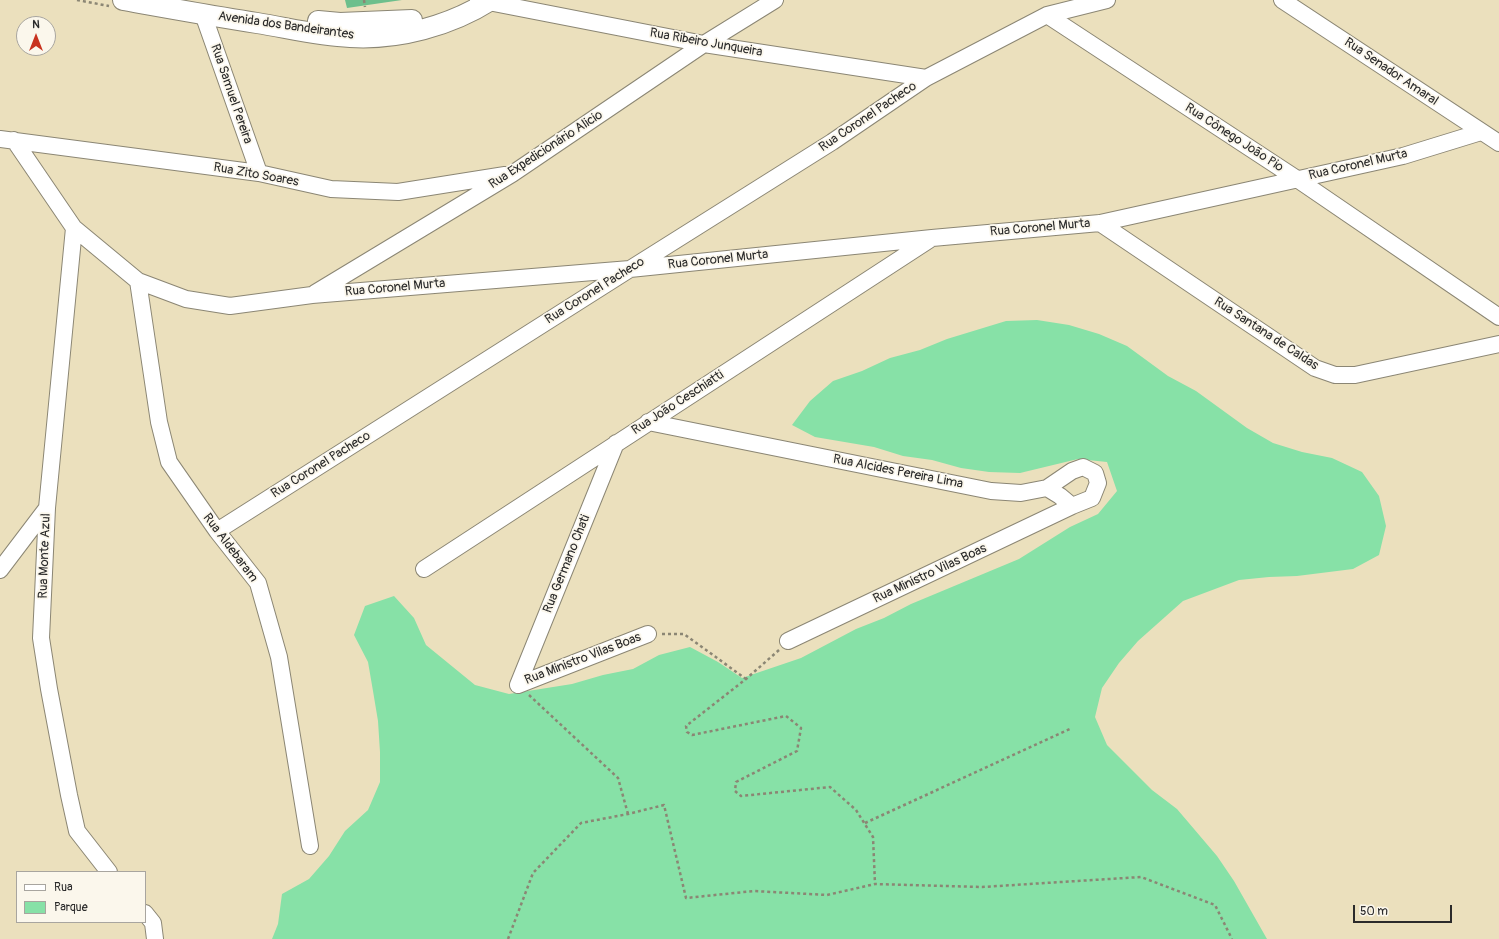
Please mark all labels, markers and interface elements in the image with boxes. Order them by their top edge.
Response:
street label: Avenida dos Bandeirantes [217,9,355,43]
north arrow [16,16,56,56]
text: N [32,18,40,31]
street label: Rua Ribeiro Junqueira [648,25,764,61]
street label: Rua Senador Amaral [1341,35,1441,109]
street label: Rua Samuel Pereira [207,42,255,146]
street label: Rua Coronel Pacheco [816,79,920,155]
street label: Rua Cônego João Pio [1182,100,1286,176]
street label: Rua Expedicionário Alicio [486,107,606,193]
street label: Rua Coronel Murta [1307,146,1409,184]
street label: Rua Zito Soares [212,160,300,190]
street label: Rua Coronel Murta [989,216,1091,240]
street label: Rua Coronel Murta [667,247,769,273]
street label: Rua Coronel Pacheco [542,254,648,328]
street label: Rua Coronel Murta [344,276,446,300]
street label: Rua Santana de Caldas [1211,294,1321,374]
street label: Rua João Ceschiatti [629,367,727,439]
street label: Rua Coronel Pacheco [268,428,374,502]
street label: Rua Alcides Pereira Lima [832,452,964,492]
street label: Rua Aldebaram [199,511,261,585]
street label: Rua Monte Azul [36,513,54,599]
street label: Rua Germano Chati [540,513,594,615]
street label: Rua Ministro Vilas Boas [871,541,989,607]
street label: Rua Ministro Vilas Boas [523,630,643,688]
legend [16,871,146,923]
text: Rua [54,880,73,895]
scale bar [1355,897,1454,923]
text: Parque [54,900,88,915]
text: 50 m [1360,904,1388,919]

